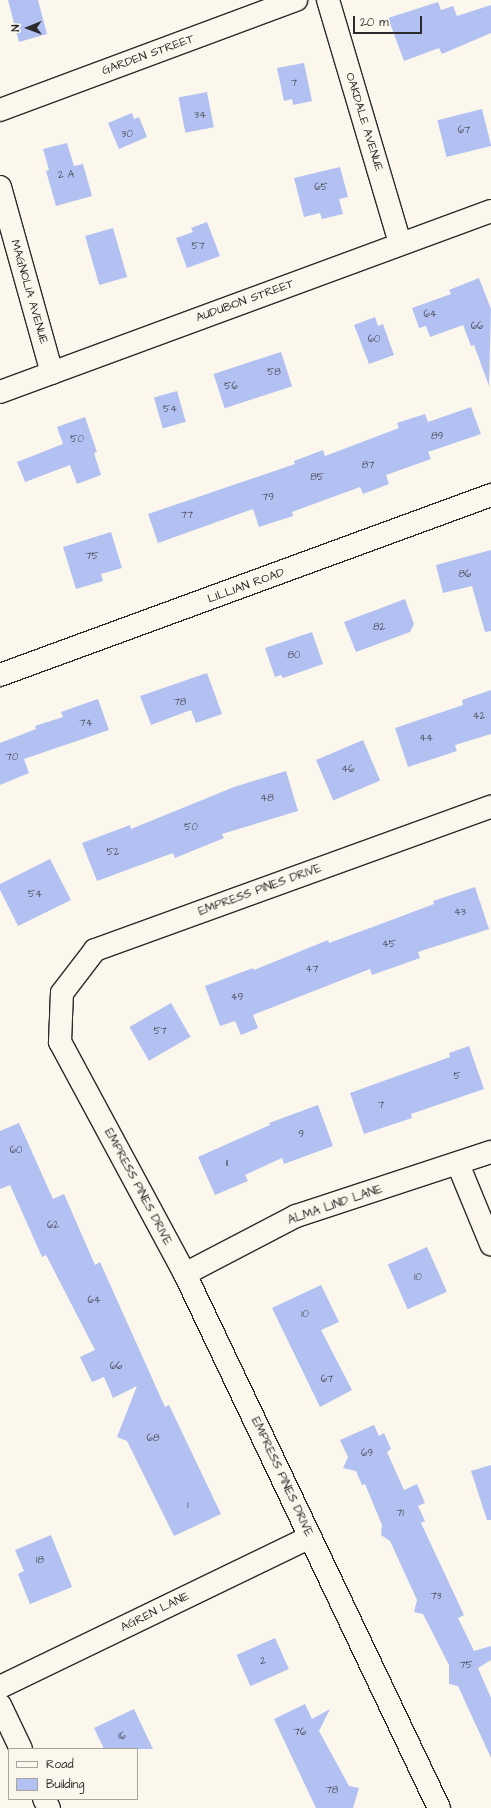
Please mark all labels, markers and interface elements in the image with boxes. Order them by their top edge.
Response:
north arrow [8,8,48,48]
scale bar [355,8,424,34]
text: 20 m [360,14,389,31]
text: N [8,25,23,32]
street label: GARDEN STREET [100,32,196,78]
street label: OAKDALE AVENUE [342,71,386,173]
house number: 7 [291,78,297,90]
house number: 34 [194,110,206,122]
house number: 67 [458,125,470,137]
house number: 30 [121,129,133,141]
house number: 2 A [58,170,74,182]
house number: 65 [314,182,328,194]
street label: MAGNOLIA AVENUE [7,238,51,346]
house number: 57 [191,241,205,253]
street label: AUDUBON STREET [194,277,296,325]
house number: 64 [423,309,437,321]
house number: 66 [471,321,483,333]
house number: 60 [368,334,380,346]
house number: 58 [267,367,281,379]
house number: 56 [224,381,238,393]
house number: 54 [163,404,177,416]
house number: 89 [431,431,443,443]
house number: 50 [70,434,84,446]
house number: 87 [362,460,374,472]
house number: 85 [310,472,324,484]
house number: 79 [262,492,274,504]
house number: 77 [181,510,193,522]
house number: 75 [85,551,99,563]
street label: LILLIAN ROAD [206,565,286,607]
house number: 86 [459,569,471,581]
house number: 82 [373,622,385,634]
house number: 80 [288,650,300,662]
house number: 78 [174,697,186,709]
house number: 42 [473,711,485,723]
house number: 74 [80,718,92,730]
house number: 44 [419,733,433,745]
house number: 70 [6,752,18,764]
house number: 46 [341,764,355,776]
house number: 48 [260,793,274,805]
house number: 50 [184,822,198,834]
house number: 52 [107,847,119,859]
street label: EMPRESS PINES DRIVE [196,861,324,919]
house number: 54 [28,889,42,901]
house number: 43 [454,907,466,919]
house number: 45 [382,939,396,951]
house number: 47 [306,964,318,976]
house number: 49 [231,992,243,1004]
house number: 57 [153,1026,167,1038]
house number: 5 [453,1071,461,1083]
house number: 7 [378,1100,384,1112]
street label: EMPRESS PINES DRIVE [101,1126,175,1248]
house number: 9 [298,1129,304,1141]
house number: 60 [10,1145,22,1157]
house number: 11 [226,1158,228,1170]
street label: ALMA LIND LANE [286,1182,384,1228]
house number: 62 [47,1220,59,1232]
house number: 10 [414,1272,422,1284]
house number: 64 [87,1295,101,1307]
house number: 10 [301,1309,309,1321]
house number: 66 [110,1361,122,1373]
house number: 67 [321,1374,333,1386]
street label: EMPRESS PINES DRIVE [248,1415,316,1539]
house number: 68 [147,1433,159,1445]
house number: 69 [361,1448,373,1460]
house number: 1 [187,1500,189,1512]
house number: 71 [396,1508,404,1520]
house number: 18 [36,1555,44,1567]
street label: AGREN LANE [118,1589,192,1635]
house number: 73 [430,1591,442,1603]
house number: 2 [260,1656,266,1668]
house number: 75 [459,1660,473,1672]
house number: 76 [294,1727,306,1739]
house number: 16 [118,1731,126,1743]
legend [8,1748,138,1800]
text: Road [46,1756,74,1773]
text: Building [46,1776,84,1793]
house number: 78 [326,1785,338,1797]

